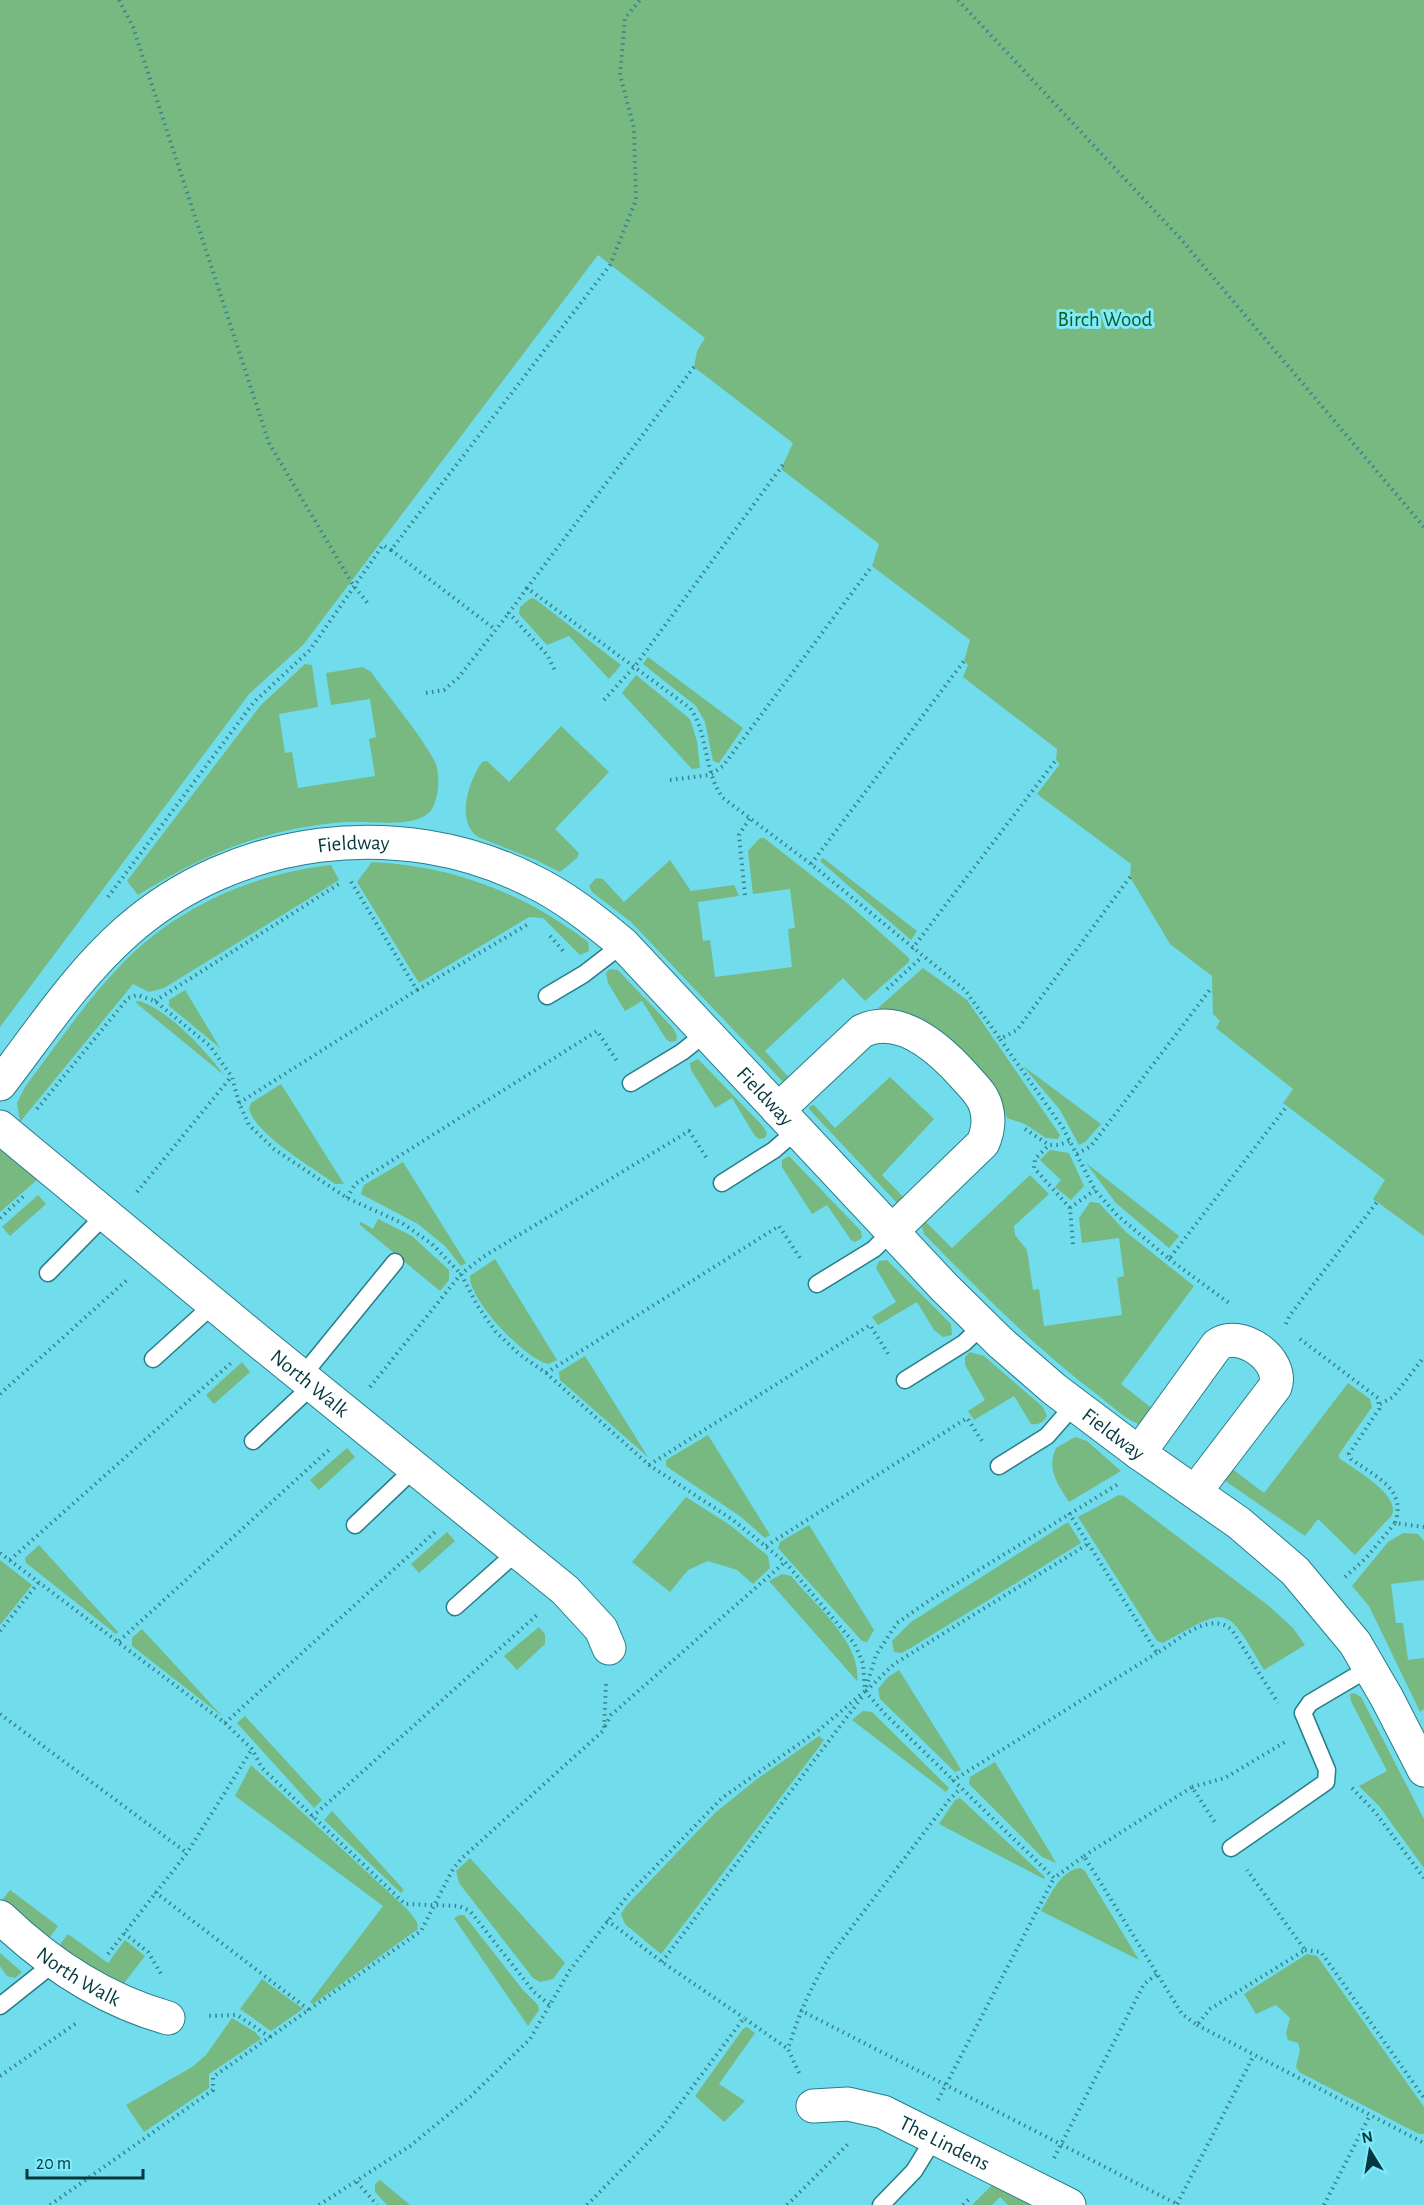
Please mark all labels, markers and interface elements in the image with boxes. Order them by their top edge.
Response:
park label: Birch Wood [1058,309,1153,330]
street label: Fieldway [316,832,390,856]
street label: Fieldway [733,1063,798,1130]
street label: North Walk [267,1345,353,1421]
street label: Fieldway [1078,1404,1149,1464]
street label: North Walk [33,1943,124,2010]
street label: The Lindens [896,2112,993,2174]
north arrow [1340,2121,1400,2181]
text: N [1360,2128,1374,2146]
scale bar [27,2142,142,2180]
text: 20 m [36,2155,71,2173]

